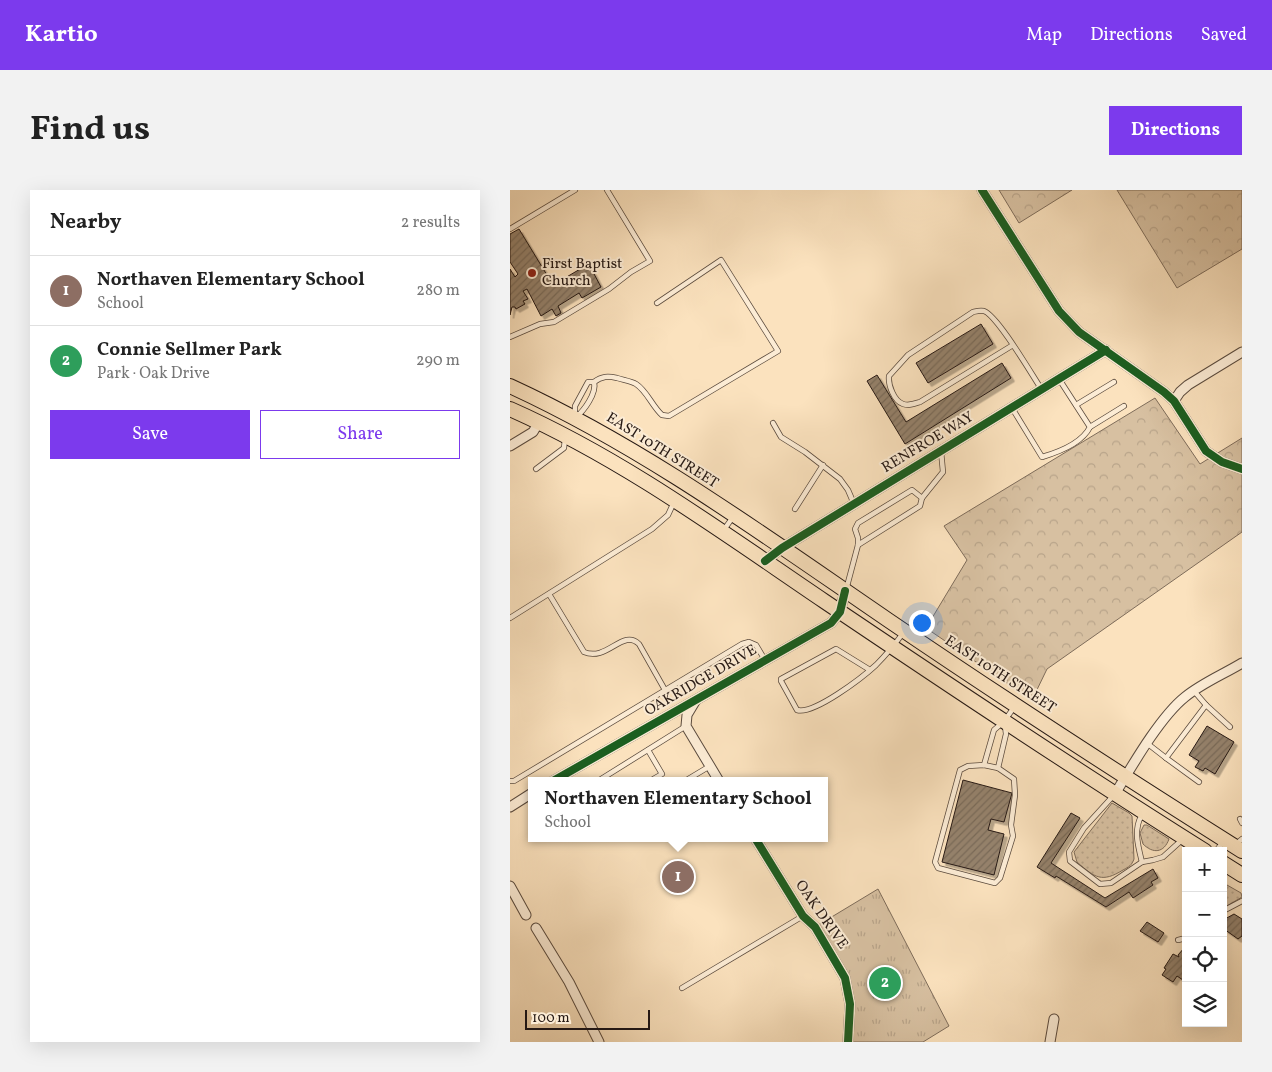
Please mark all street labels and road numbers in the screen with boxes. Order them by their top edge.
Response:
street label: RENFROE WAY [878,407,978,479]
street label: EAST 10TH STREET [602,408,722,494]
street label: EAST 10TH STREET [940,631,1060,719]
street label: OAKRIDGE DRIVE [641,640,761,722]
street label: OAK DRIVE [789,876,853,954]

